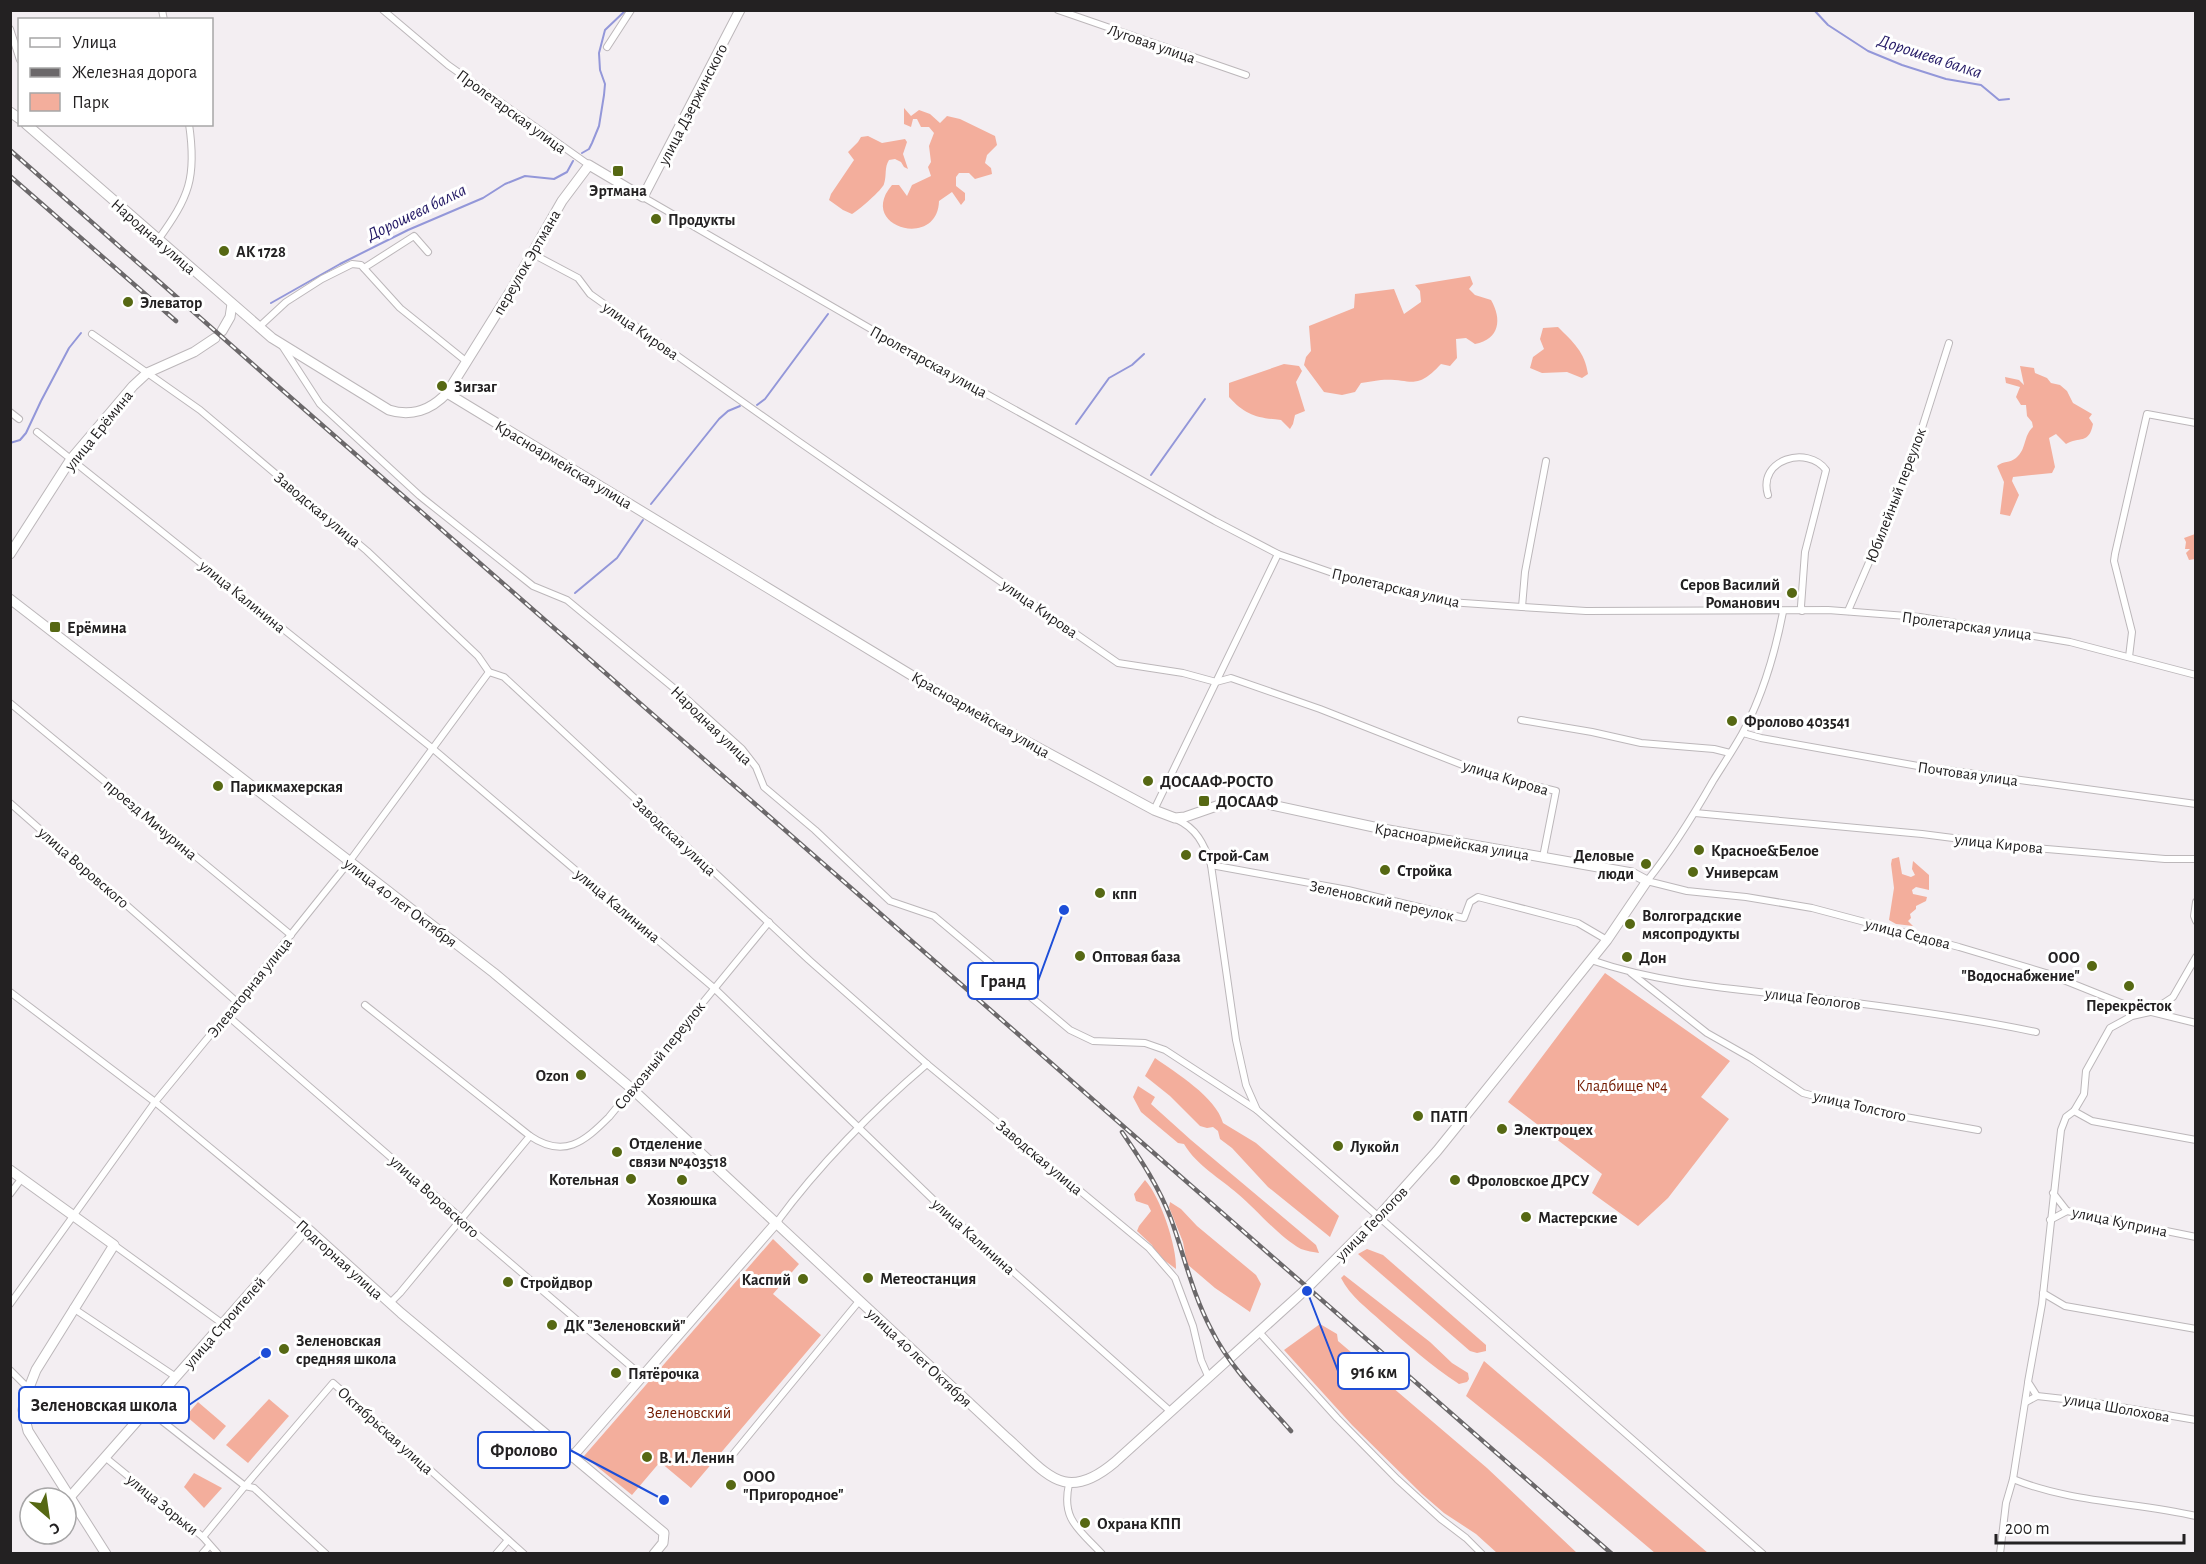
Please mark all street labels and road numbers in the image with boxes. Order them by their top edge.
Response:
street label: Луговая улица [1106,21,1197,67]
street label: улица Дзержинского [655,41,731,169]
street label: Пролетарская улица [453,67,569,158]
street label: Народная улица [107,196,199,278]
street label: переулок Эртмана [490,207,564,318]
street label: улица Кирова [598,298,681,364]
street label: Пролетарская улица [867,323,990,402]
street label: улица Ерёмина [61,387,137,475]
street label: Красноармейская улица [492,418,635,513]
street label: Юбилейный переулок [1863,425,1930,565]
street label: Заводская улица [271,469,364,551]
street label: улица Калинина [195,557,288,637]
street label: Пролетарская улица [1330,565,1461,611]
street label: улица Кирова [997,576,1080,642]
street label: Пролетарская улица [1901,609,2033,644]
street label: Красноармейская улица [908,669,1052,762]
street label: Народная улица [667,683,755,769]
street label: улица Кирова [1460,757,1551,800]
street label: Почтовая улица [1917,759,2019,790]
street label: проезд Мичурина [100,776,200,864]
street label: Заводская улица [629,794,719,880]
street label: Красноармейская улица [1373,820,1530,864]
street label: улица Воровского [34,824,132,912]
street label: улица Кирова [1953,831,2044,858]
street label: улица 40 лет Октября [340,855,460,951]
street label: улица Калинина [570,865,663,947]
street label: Зеленовский переулок [1308,878,1456,925]
street label: улица Седова [1862,915,1952,953]
street label: Элеваторная улица [205,935,296,1041]
street label: улица Геологов [1763,985,1862,1014]
street label: Совхозный переулок [611,998,709,1113]
street label: улица Толстого [1811,1087,1908,1125]
street label: Заводская улица [993,1117,1086,1199]
street label: улица Воровского [385,1152,482,1242]
street label: улица Геологов [1332,1184,1412,1265]
street label: улица Калинина [927,1195,1018,1279]
street label: улица Куприна [2070,1204,2169,1241]
street label: Подгорная улица [292,1217,386,1303]
street label: улица Строителей [180,1274,269,1373]
street label: улица 40 лет Октября [862,1305,975,1411]
street label: Октябрьская улица [334,1384,436,1478]
street label: улица Шолохова [2062,1391,2171,1426]
street label: улица Зорьки [122,1471,201,1539]

